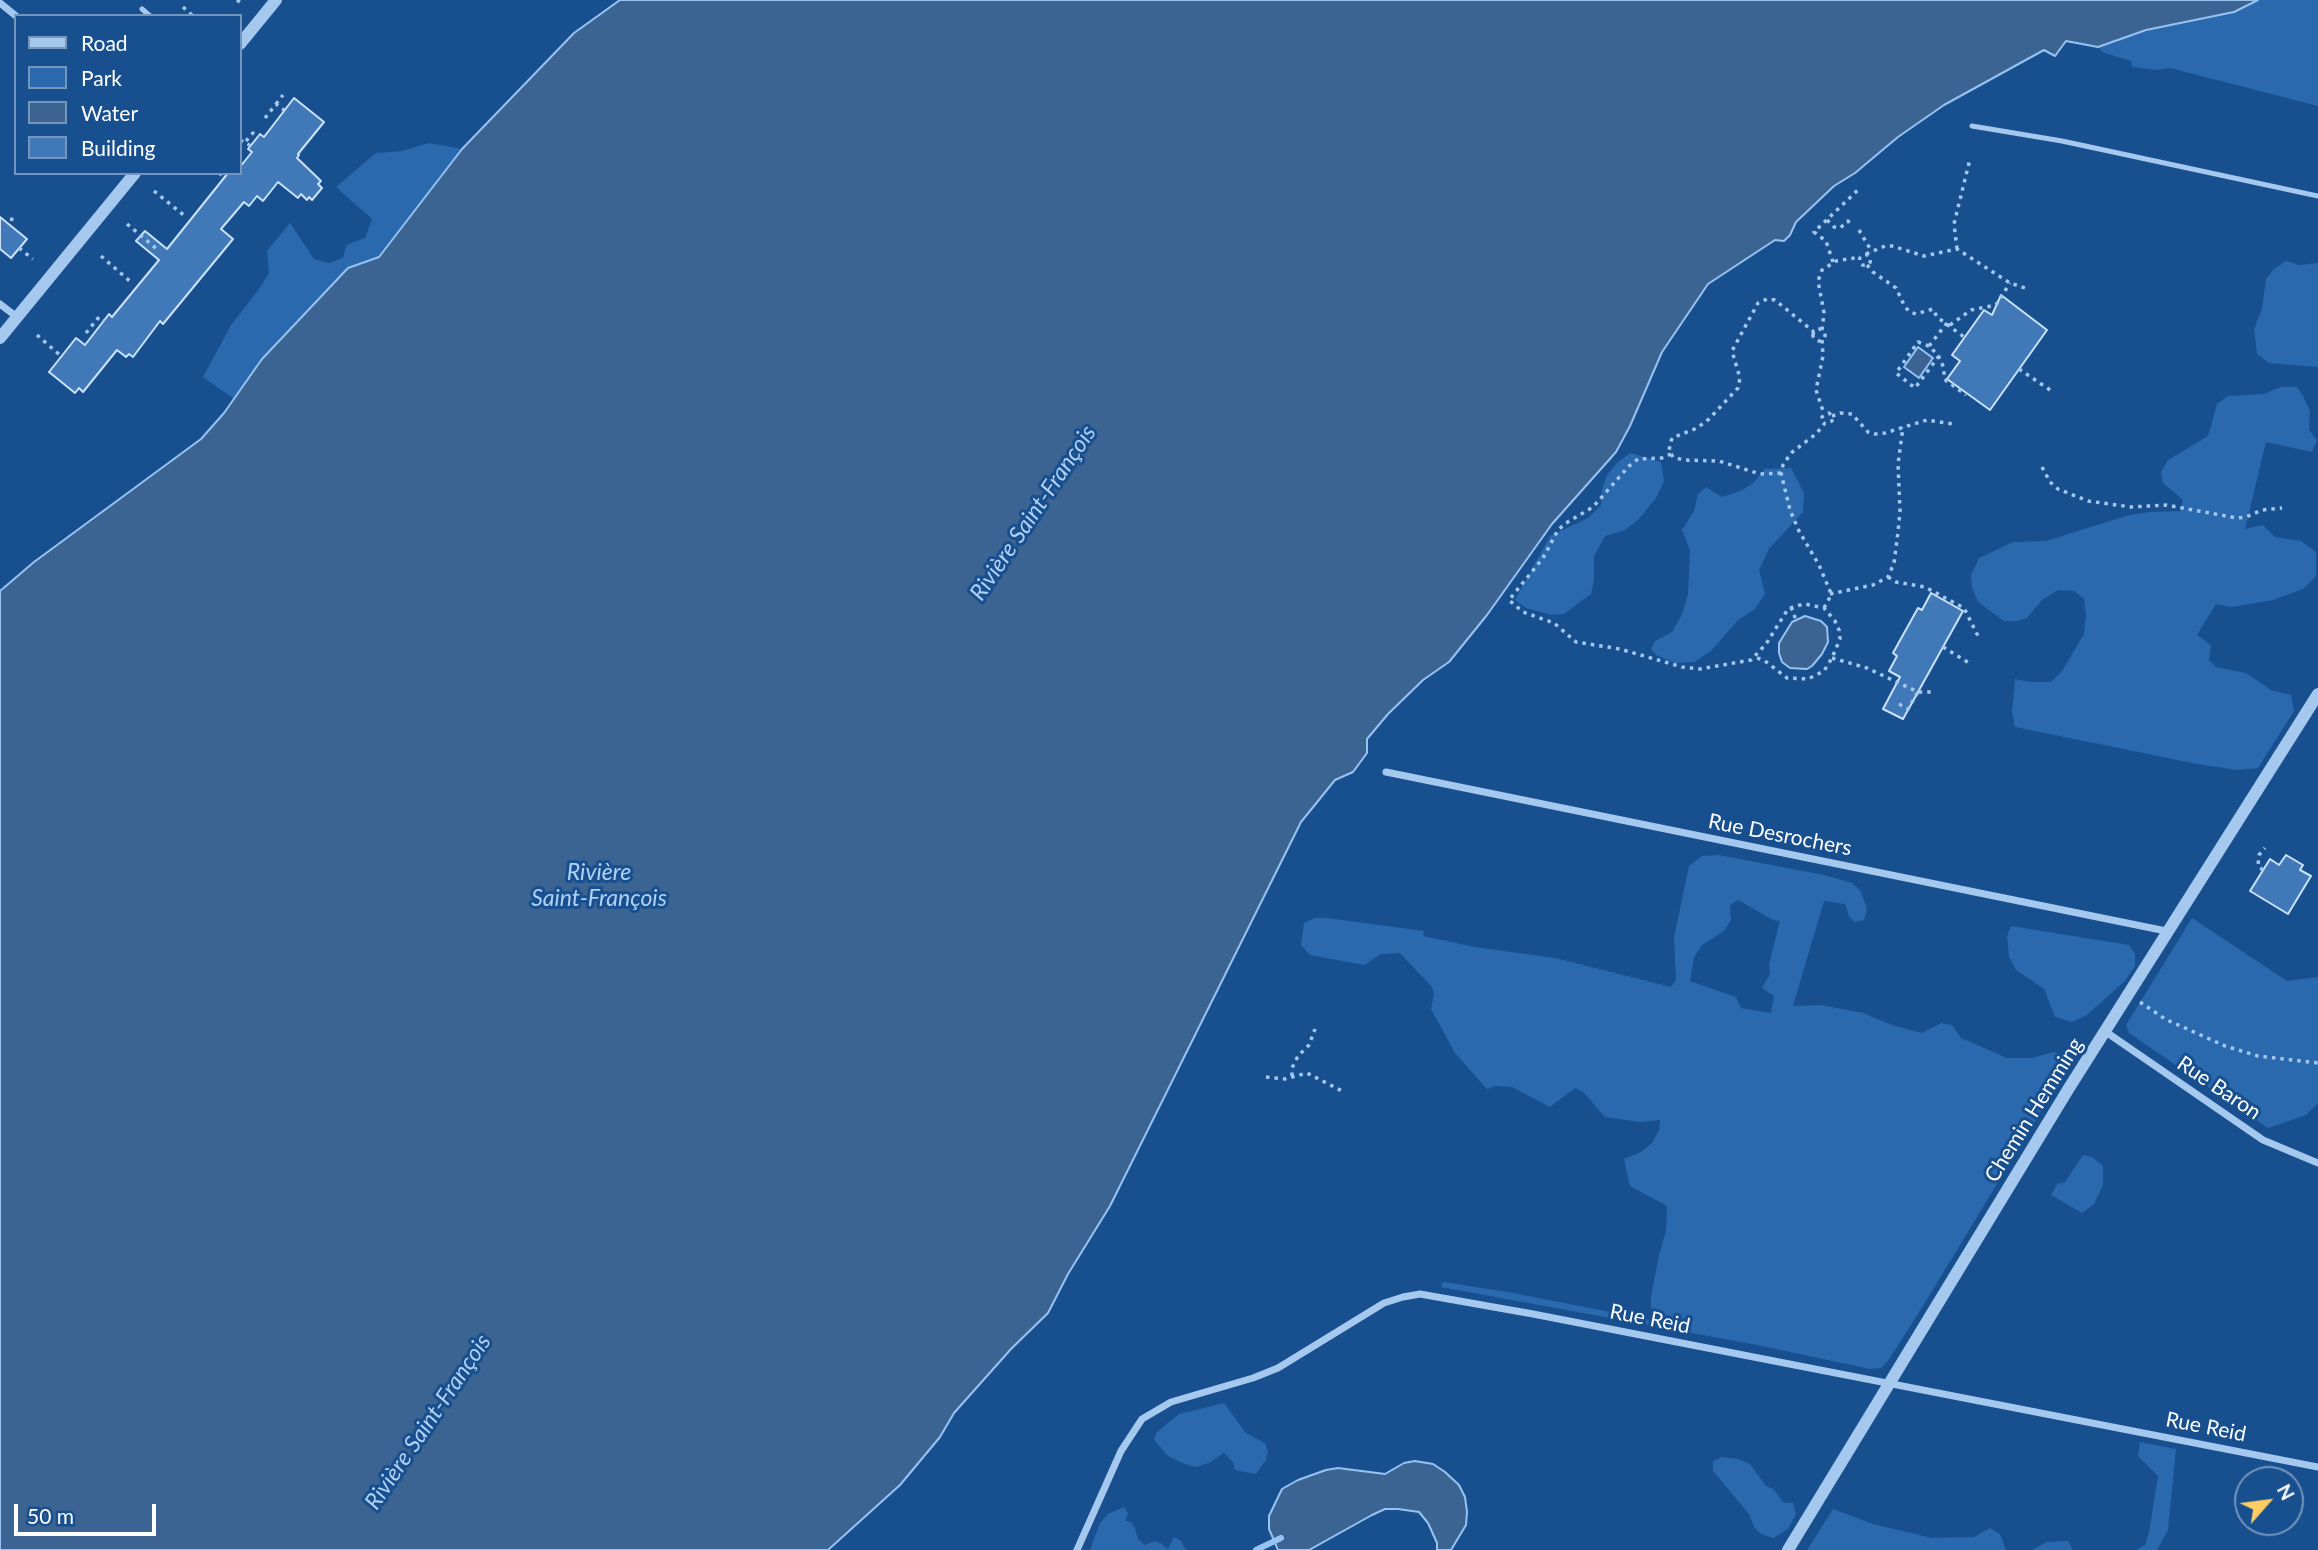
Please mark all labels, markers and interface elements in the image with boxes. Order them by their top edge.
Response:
legend [14,14,242,175]
text: Road [81,30,128,55]
text: Park [81,65,122,90]
text: Water [81,100,138,125]
text: Building [81,135,156,160]
water label: Rivière Saint-François [964,420,1102,606]
street label: Rue Desrochers [1706,809,1854,861]
water label: Rivière Saint-François [531,859,667,913]
street label: Chemin Hemming [1980,1033,2088,1187]
street label: Rue Baron [2172,1051,2266,1125]
street label: Rue Reid [1608,1299,1692,1339]
water label: Rivière Saint-François [359,1329,497,1515]
street label: Rue Reid [2164,1407,2248,1447]
north arrow [2234,1466,2304,1536]
text: N [2273,1480,2300,1504]
scale bar [18,1490,159,1534]
text: 50 m [27,1503,74,1528]

